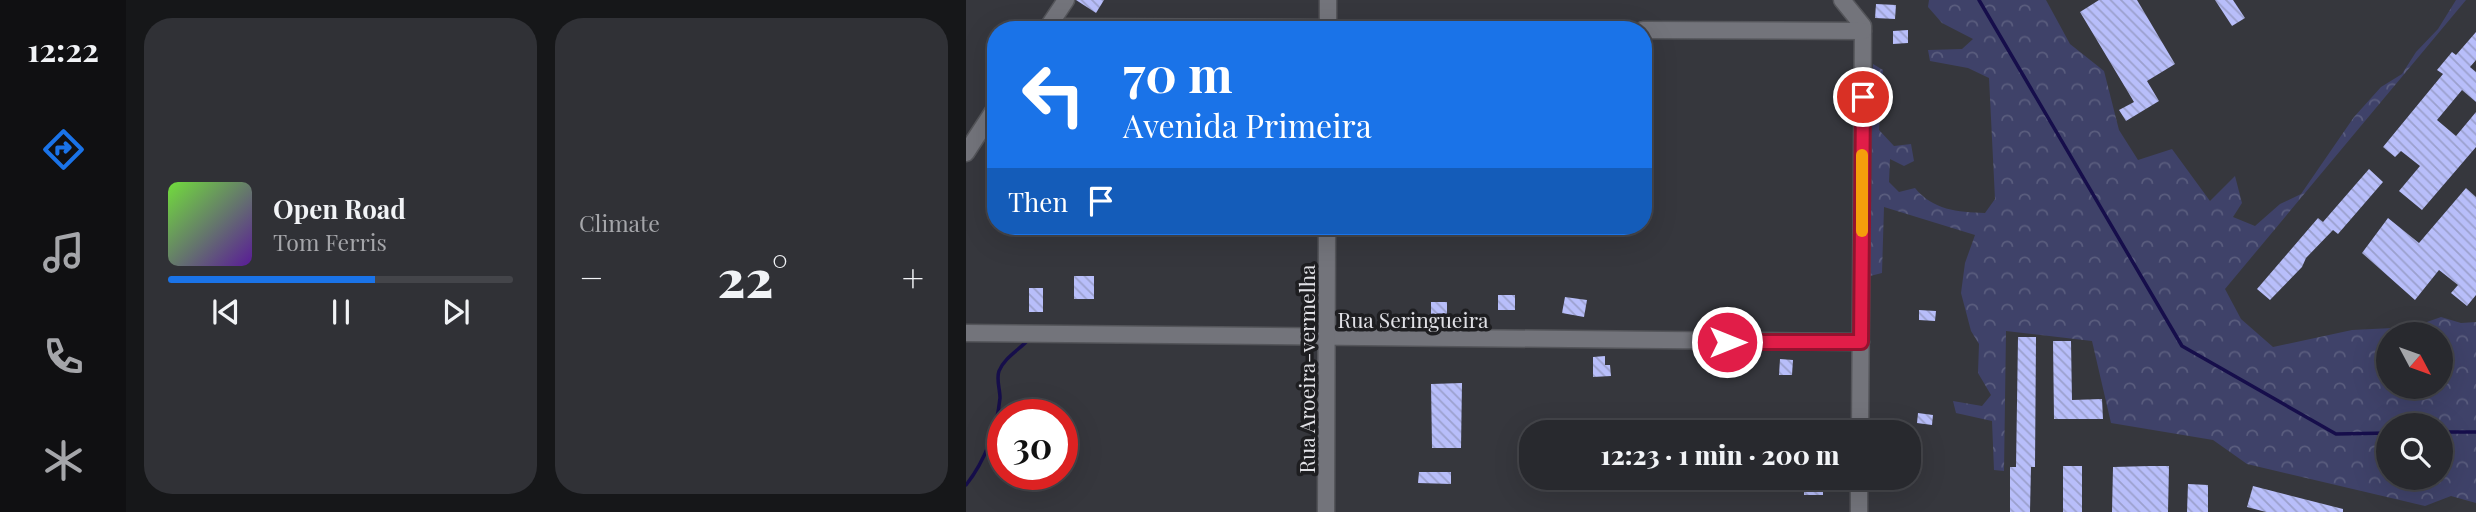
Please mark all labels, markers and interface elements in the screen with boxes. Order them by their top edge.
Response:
text: 12:22 [27,27,99,70]
text: 70 m [1123,40,1233,105]
icon: left [1008,49,1099,140]
pin [1833,67,1893,127]
icon: arrive [1844,78,1882,116]
text: Avenida Primeira [1123,103,1372,146]
icon: directions [39,125,88,174]
icon: arrive [1082,182,1120,220]
text: Then [1008,184,1068,219]
text: Open Road [273,191,406,226]
text: Climate [579,207,660,238]
text: Tom Ferris [273,226,387,257]
icon: music [39,228,88,277]
text: 22° [717,242,788,311]
text: − [579,251,604,302]
text: + [902,251,924,302]
street label: Rua Aroeira-vermelha [1292,264,1320,474]
icon: previous [207,293,245,331]
icon: pause [322,293,360,331]
icon: next [437,293,475,331]
street label: Rua Seringueira [1338,305,1489,333]
position arrow [1690,305,1764,379]
north arrow [2376,322,2454,399]
map controls [2376,322,2453,490]
icon: phone [39,332,88,381]
speed limit sign: 30 [987,399,1078,490]
button: search [2376,413,2453,490]
icon: climate [39,436,88,485]
text: 12:23 · 1 min · 200 m [1601,437,1839,472]

